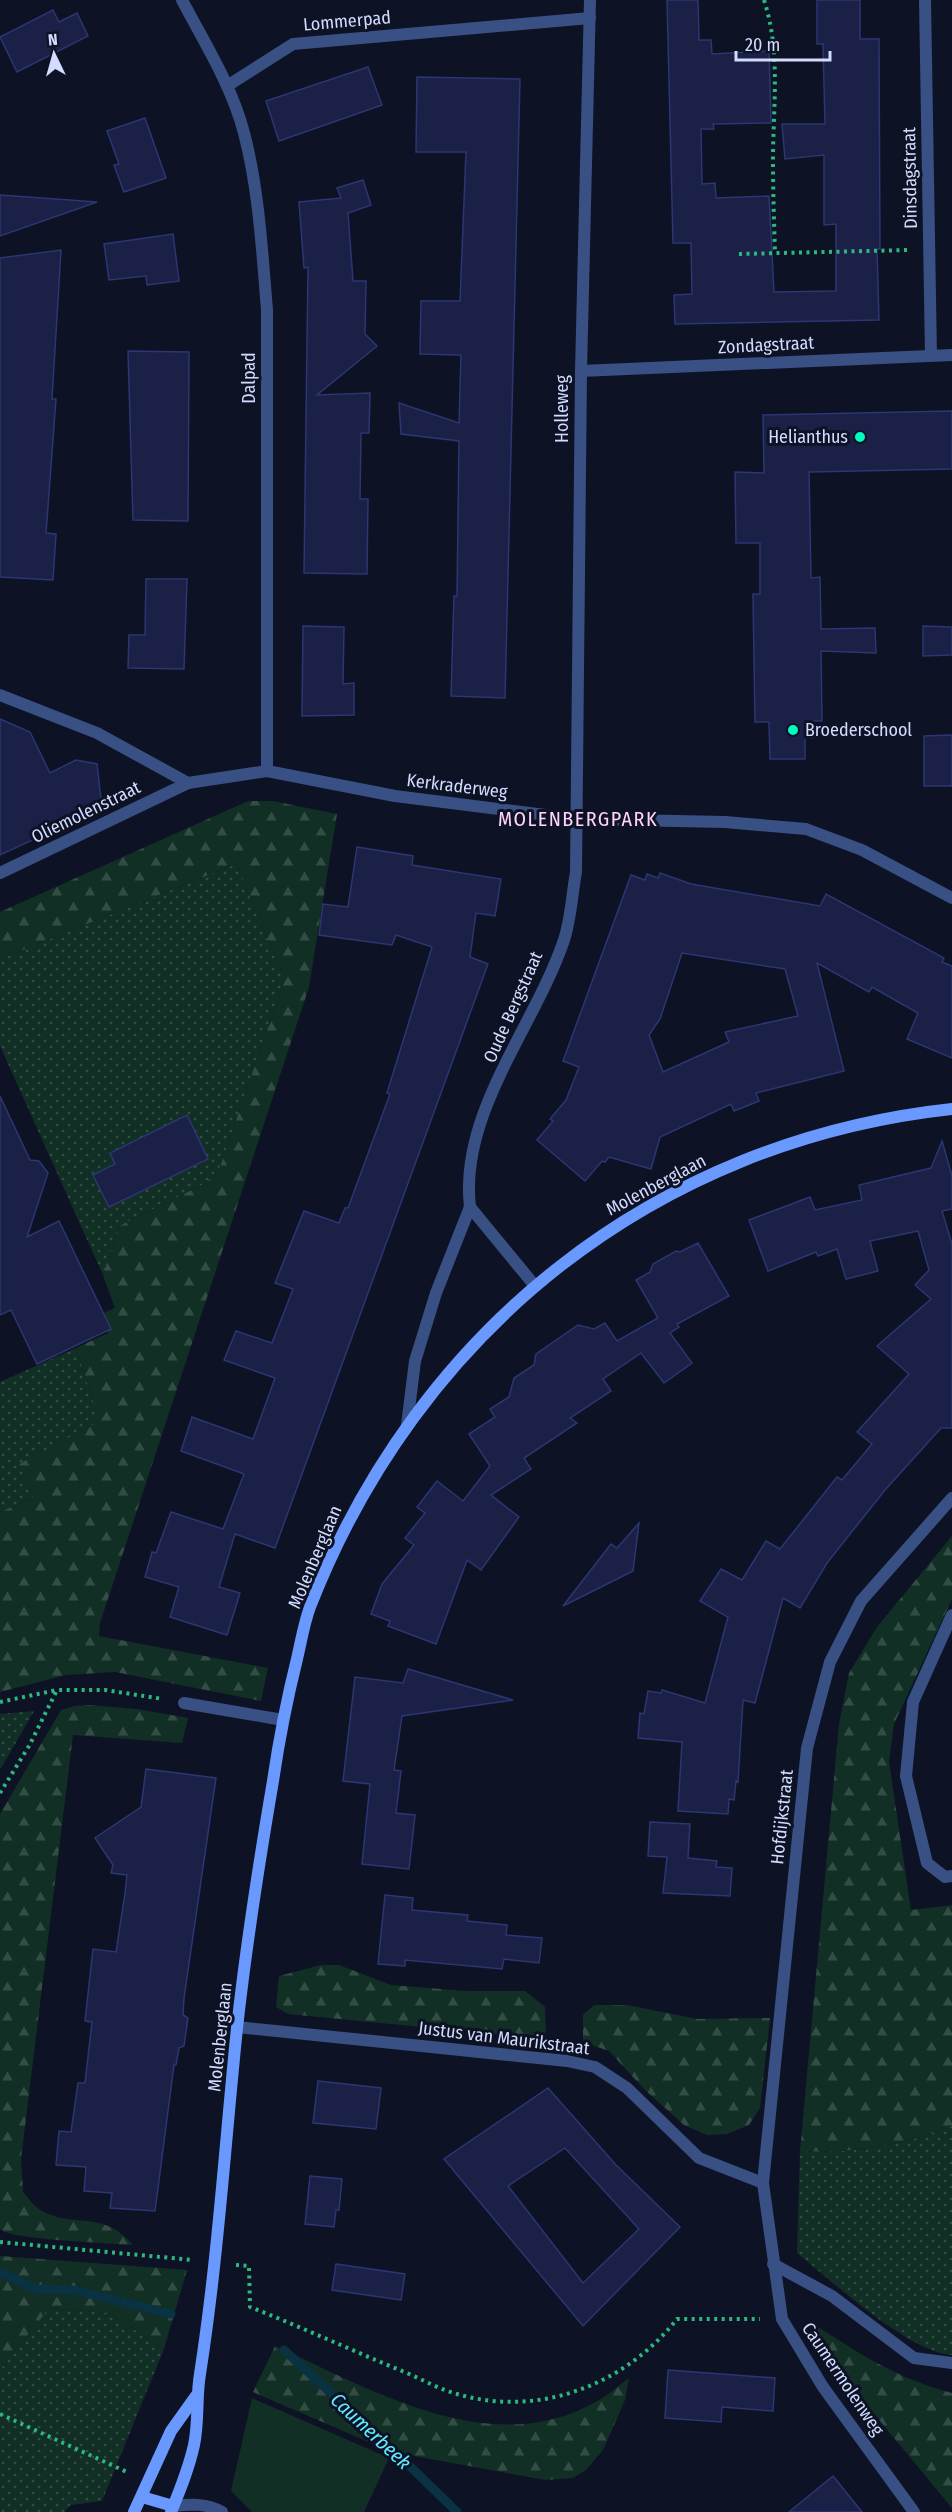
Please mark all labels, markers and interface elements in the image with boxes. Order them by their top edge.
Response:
street label: Lommerpad [302,6,392,36]
north arrow [24,24,84,84]
scale bar [736,24,830,62]
text: N [47,30,58,49]
text: 20 m [745,34,780,56]
street label: Dinsdagstraat [898,127,922,229]
street label: Zondagstraat [717,331,815,359]
street label: Dalpad [238,352,260,404]
street label: Holleweg [551,375,573,443]
place label: Helianthus [768,426,848,448]
marker: Helianthus [853,430,867,444]
place label: Broederschool [805,719,912,741]
marker: Broederschool [786,723,800,737]
street label: Kerkraderweg [405,769,509,803]
street label: Oliemolenstraat [28,776,144,848]
district label: MOLENBERGPARK [498,807,658,831]
street label: Oude Bergstraat [479,948,547,1066]
street label: Molenberglaan [602,1149,710,1221]
street label: Molenberglaan [283,1502,347,1612]
street label: Hofdijkstraat [766,1768,798,1866]
street label: Molenberglaan [203,1981,237,2093]
street label: Justus van Maurikstraat [417,2017,591,2059]
street label: Caumermolenweg [797,2318,889,2440]
water label: Caumerbeek [326,2388,416,2474]

